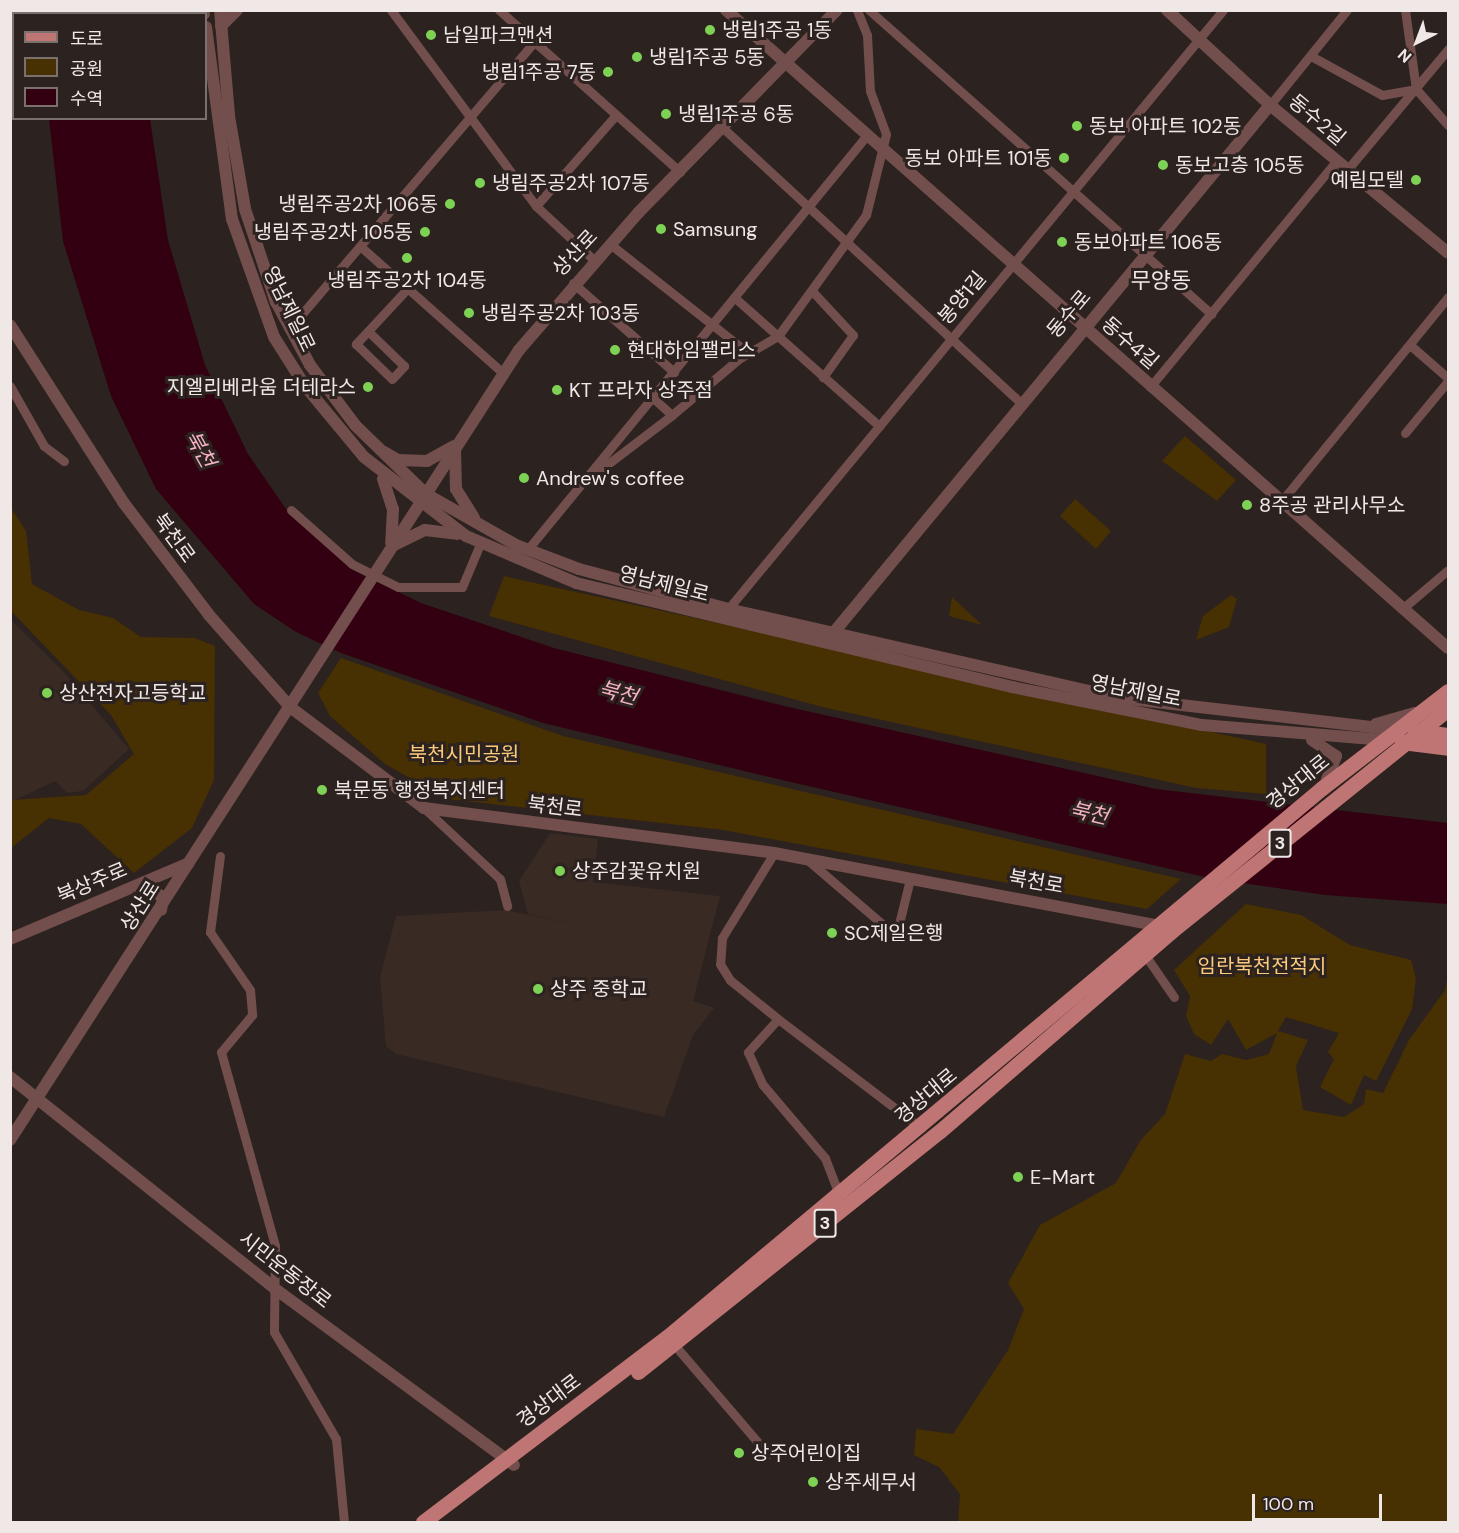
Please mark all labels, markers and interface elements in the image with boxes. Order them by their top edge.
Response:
legend [12,12,207,120]
north arrow [1387,12,1447,72]
place label: 냉림1주공 1동 [722,18,832,42]
place label: 남일파크맨션 [443,23,553,47]
marker: 냉림1주공 1동 [703,23,717,37]
text: 도로 [70,27,103,51]
marker: 남일파크맨션 [424,28,438,42]
text: N [1393,44,1416,67]
place label: 냉림1주공 5동 [649,45,765,69]
marker: 냉림1주공 5동 [630,50,644,64]
text: 공원 [70,57,103,81]
place label: 냉림1주공 7동 [482,60,596,84]
marker: 냉림1주공 7동 [601,65,615,79]
text: 수역 [70,87,103,111]
street label: 동수2길 [1284,89,1350,151]
place label: 냉림1주공 6동 [678,102,794,126]
marker: 냉림1주공 6동 [659,107,673,121]
place label: 동보 아파트 102동 [1089,114,1241,138]
marker: 동보 아파트 102동 [1070,119,1084,133]
place label: 동보 아파트 101동 [905,146,1052,170]
marker: 동보 아파트 101동 [1057,151,1071,165]
place label: 동보고층 105동 [1175,153,1304,177]
marker: 동보고층 105동 [1156,158,1170,172]
place label: 예림모텔 [1330,168,1404,192]
place label: 냉림주공2차 107동 [492,171,650,195]
marker: 예림모텔 [1409,173,1423,187]
marker: 냉림주공2차 107동 [473,176,487,190]
place label: 냉림주공2차 106동 [278,192,438,216]
marker: 냉림주공2차 106동 [443,197,457,211]
place label: Samsung [673,217,757,241]
place label: 냉림주공2차 105동 [254,220,413,244]
marker: Samsung [654,222,668,236]
marker: 냉림주공2차 105동 [418,225,432,239]
street label: 상산로 [547,225,603,281]
place label: 동보아파트 106동 [1074,230,1222,254]
marker: 동보아파트 106동 [1055,235,1069,249]
marker: 냉림주공2차 104동 [400,251,414,265]
street label: 영남제일로 [258,262,320,356]
street label: 봉양1길 [933,267,991,329]
place label: 냉림주공2차 104동 [327,268,487,292]
district label: 무양동 [1131,268,1191,294]
street label: 동수로 [1042,285,1096,343]
place label: 냉림주공2차 103동 [481,301,640,325]
marker: 냉림주공2차 103동 [462,306,476,320]
street label: 동수4길 [1097,312,1163,374]
place label: 현대하임팰리스 [627,338,756,362]
marker: 현대하임팰리스 [608,343,622,357]
place label: 지엘리베라움 더테라스 [167,375,356,399]
place label: KT 프라자 상주점 [569,378,713,402]
marker: 지엘리베라움 더테라스 [361,380,375,394]
marker: KT 프라자 상주점 [550,383,564,397]
water label: 북천 [180,426,220,472]
place label: Andrew's coffee [536,466,684,490]
marker: Andrew's coffee [517,471,531,485]
place label: 8주공 관리사무소 [1259,493,1405,517]
marker: 8주공 관리사무소 [1240,498,1254,512]
street label: 북천로 [148,509,200,567]
street label: 영남제일로 [616,561,712,607]
street label: 영남제일로 [1089,670,1183,712]
water label: 북천 [596,676,640,710]
place label: 상산전자고등학교 [59,681,206,705]
marker: 상산전자고등학교 [40,686,54,700]
park label: 북천시민공원 [409,742,519,766]
street label: 경상대로 [1262,750,1334,814]
place label: 북문동 행정복지센터 [334,778,505,802]
marker: 북문동 행정복지센터 [315,783,329,797]
street label: 북천로 [526,792,584,822]
water label: 북천 [1067,796,1111,830]
road number: 3 [1268,828,1292,858]
street label: 북상주로 [53,858,131,908]
place label: 상주감꽃유치원 [572,859,701,883]
marker: 상주감꽃유치원 [553,864,567,878]
street label: 북천로 [1007,865,1065,899]
street label: 상산로 [115,876,165,936]
place label: SC제일은행 [844,921,944,945]
marker: SC제일은행 [825,926,839,940]
park label: 임란북천전적지 [1198,954,1326,978]
place label: 상주 중학교 [550,977,647,1001]
marker: 상주 중학교 [531,982,545,996]
street label: 경상대로 [890,1063,962,1129]
place label: E-Mart [1030,1165,1095,1189]
marker: E-Mart [1011,1170,1025,1184]
road number: 3 [813,1208,837,1238]
street label: 시민운동장로 [234,1227,336,1313]
street label: 경상대로 [512,1369,586,1433]
place label: 상주어린이집 [751,1441,861,1465]
marker: 상주어린이집 [732,1446,746,1460]
place label: 상주세무서 [825,1470,917,1494]
marker: 상주세무서 [806,1475,820,1489]
scale bar [1255,1482,1386,1520]
text: 100 m [1263,1492,1314,1516]

